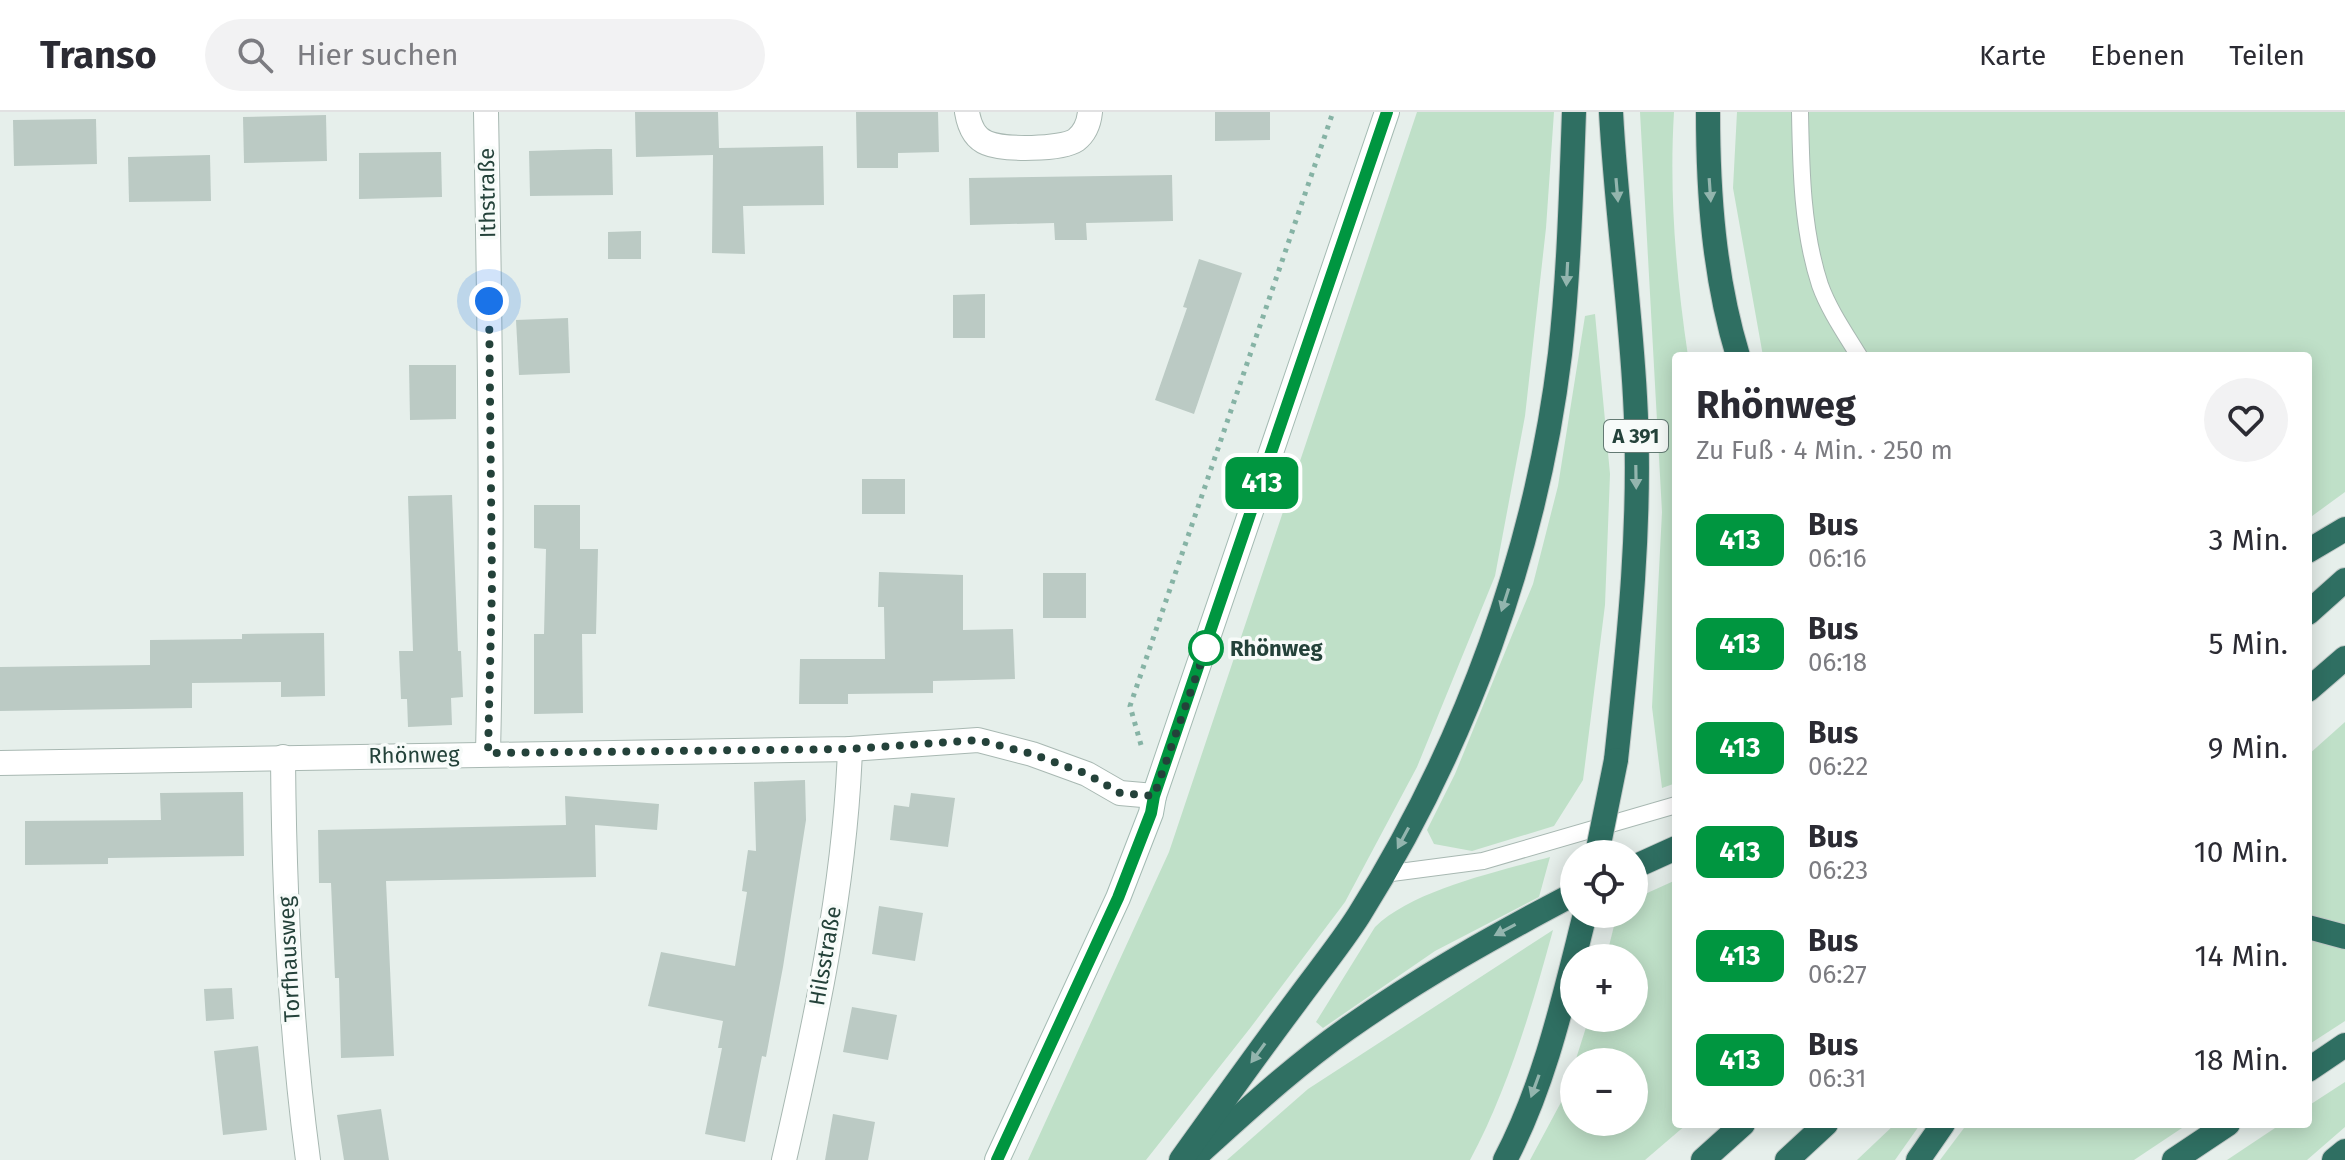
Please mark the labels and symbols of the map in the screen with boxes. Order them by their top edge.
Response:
street label: Ithstraße [473,148,501,238]
one-way arrow [1611,178,1624,203]
one-way arrow [1704,178,1717,203]
one-way arrow [1560,262,1573,287]
your location [469,281,509,321]
road number: A 391 [1604,420,1668,452]
line badge: 413 [1216,457,1308,509]
one-way arrow [1630,465,1642,490]
one-way arrow [1499,588,1511,612]
marker: Rhönweg [1189,631,1223,665]
place label: Rhönweg [1230,635,1323,662]
street label: Rhönweg [368,741,460,769]
one-way arrow [1396,827,1409,850]
street label: Torfhausweg [272,895,306,1023]
street label: Hilsstraße [803,904,847,1008]
one-way arrow [1494,923,1516,937]
one-way arrow [1250,1043,1266,1064]
one-way arrow [1528,1074,1541,1098]

